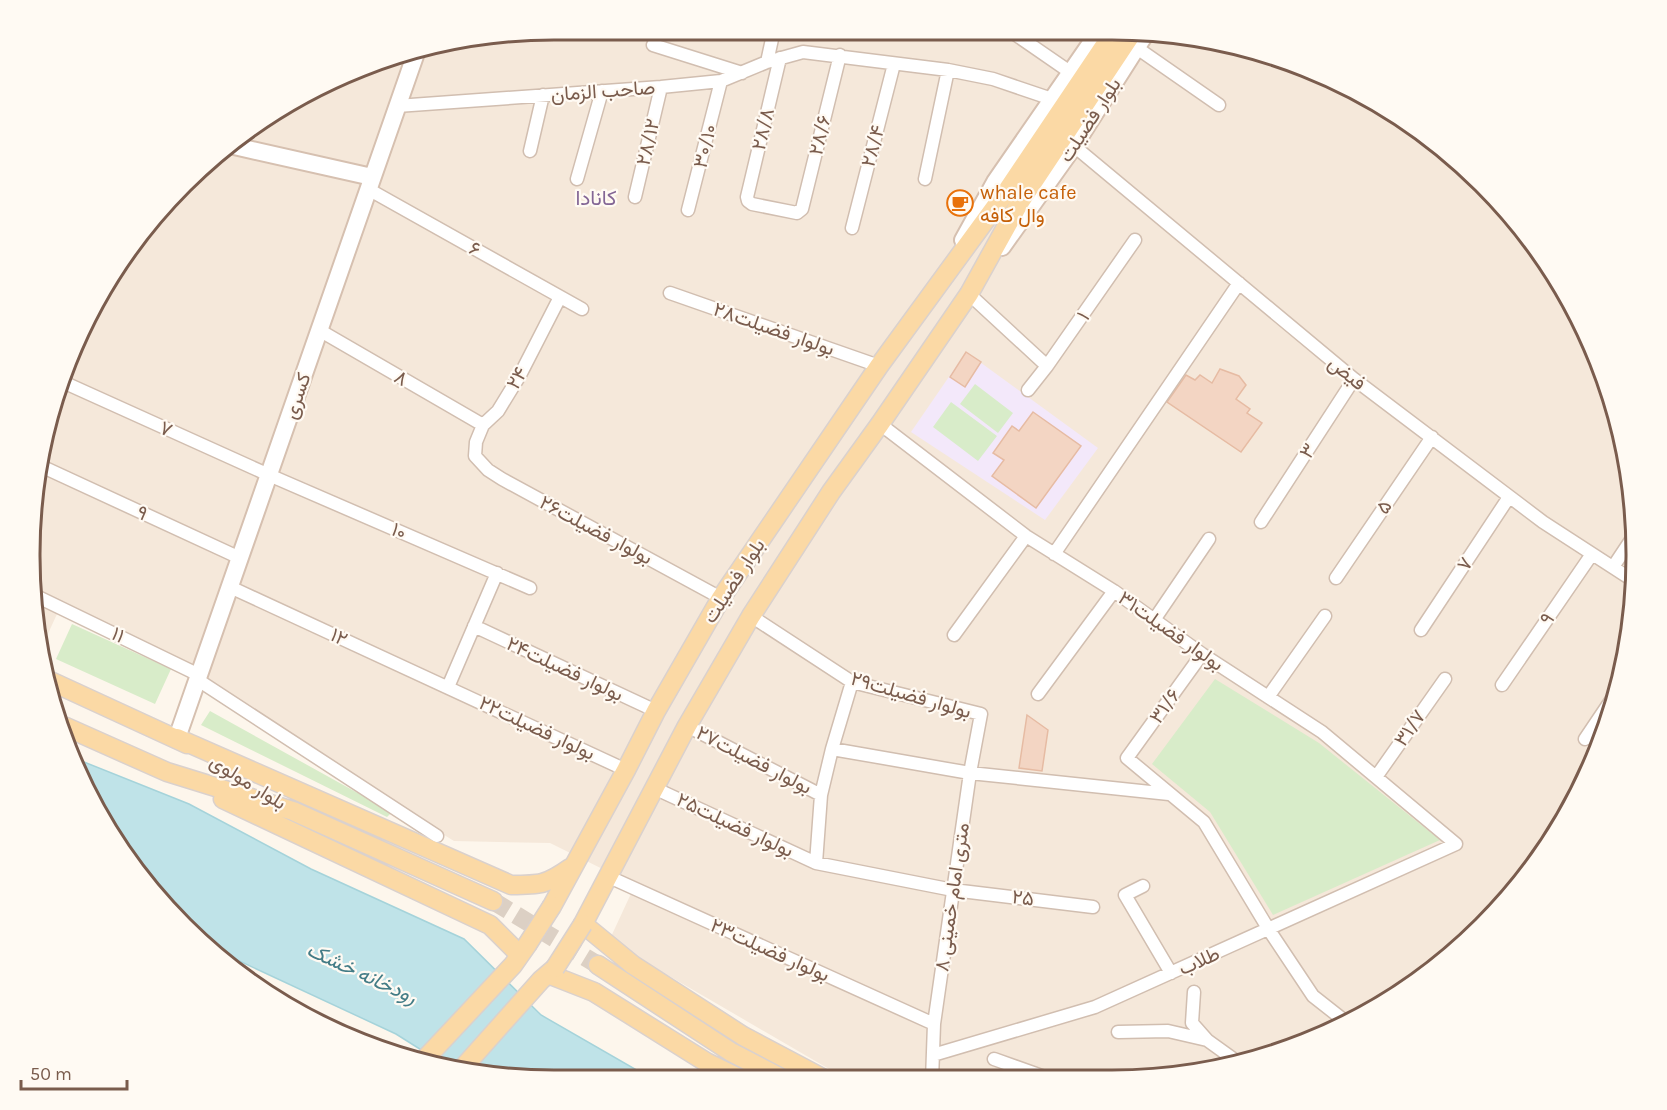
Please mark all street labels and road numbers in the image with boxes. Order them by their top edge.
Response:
street label: بلوار فضیلت [1054,74,1127,167]
street label: صاحب الزمان [550,76,656,107]
street label: ۲۸/۸ [747,106,779,152]
street label: ۲۸/۶ [804,113,836,157]
street label: ۲۸/۱۲ [631,116,665,168]
street label: ۳۰/۱۰ [688,122,722,170]
street label: ۲۸/۴ [856,123,890,169]
street label: ۶ [465,237,485,261]
street label: بولوار فضیلت۲۸ [710,298,838,361]
street label: ۱ [1072,307,1094,325]
street label: فیض [1324,351,1370,395]
street label: ۲۴ [502,363,532,393]
street label: ۸ [390,365,412,391]
street label: کسری [278,370,317,423]
street label: ۷ [156,416,176,442]
street label: ۳ [1295,439,1321,463]
street label: بولوار فضیلت۲۶ [535,491,656,570]
street label: ۵ [1371,496,1397,518]
street label: ۹ [133,501,151,525]
street label: ۱۰ [388,518,410,544]
street label: بلوار فضیلت [698,535,771,628]
street label: ۷ [1452,553,1478,575]
street label: بولوار فضیلت۳۱ [1113,586,1228,677]
street label: ۹ [1535,609,1559,629]
street label: ۱۱ [108,622,128,648]
street label: ۱۲ [327,623,351,651]
street label: بولوار فضیلت۲۴ [503,632,627,707]
street label: بولوار فضیلت۲۹ [848,667,974,724]
street label: ۳۱/۶ [1145,684,1185,728]
street label: بولوار فضیلت۲۲ [475,691,599,766]
street label: ۳۱/۷ [1389,705,1431,751]
street label: بولوار فضیلت۲۷ [692,721,816,800]
street label: بلوار مولوی [205,750,290,815]
street label: بولوار فضیلت۲۵ [672,788,797,863]
street label: ۸ متری امام خمینی [930,821,975,973]
street label: ۲۵ [1011,885,1035,911]
street label: بولوار فضیلت۲۳ [706,913,833,987]
street label: طلاب [1175,942,1223,980]

